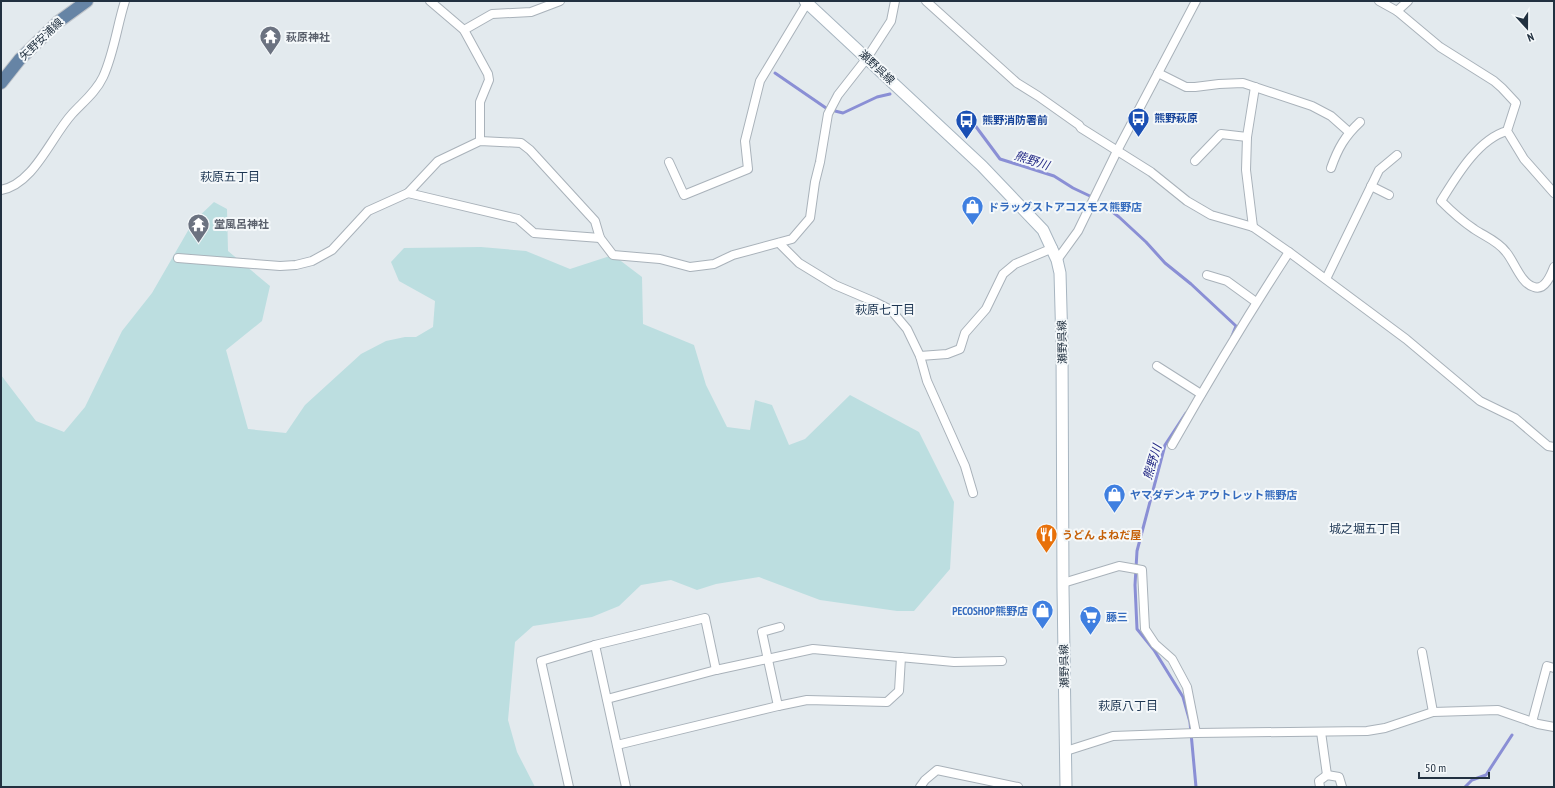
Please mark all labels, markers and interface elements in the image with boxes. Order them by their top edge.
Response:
north arrow [1507,8,1547,48]
street label: 矢野安浦線 [16,15,66,63]
temple icon: 萩原神社 [258,24,284,57]
place label: 萩原神社 [286,30,330,44]
text: N [1525,30,1536,45]
street label: 瀬野呉線 [856,47,898,87]
bus stop icon: 熊野萩原 [1125,105,1151,138]
bus stop icon: 熊野消防署前 [953,107,979,140]
place label: 熊野萩原 [1154,111,1198,125]
place label: 熊野消防署前 [982,113,1048,127]
water label: 熊野川 [1013,147,1053,173]
district label: 萩原五丁目 [200,169,260,184]
shop icon: ドラッグストアコスモス熊野店 [960,194,986,227]
place label: ドラッグストアコスモス熊野店 [988,200,1142,214]
temple icon: 堂風呂神社 [186,211,212,244]
place label: 堂風呂神社 [214,217,269,231]
district label: 萩原七丁目 [855,302,915,317]
street label: 瀬野呉線 [1055,320,1069,364]
water label: 熊野川 [1140,441,1165,481]
shop icon: ヤマダデンキ アウトレット熊野店 [1102,482,1128,515]
place label: ヤマダデンキ アウトレット熊野店 [1130,488,1297,502]
district label: 城之堀五丁目 [1329,521,1401,536]
restaurant icon: うどん よねだ屋 [1033,522,1059,555]
place label: うどん よねだ屋 [1062,528,1141,542]
shop icon: PECOSHOP熊野店 [1030,598,1056,631]
place label: PECOSHOP熊野店 [952,604,1028,618]
supermarket icon: 藤三 [1078,604,1104,637]
place label: 藤三 [1106,610,1128,624]
street label: 瀬野呉線 [1057,644,1071,688]
district label: 萩原八丁目 [1098,698,1158,713]
scale bar [1419,754,1489,780]
text: 50 m [1425,760,1446,775]

